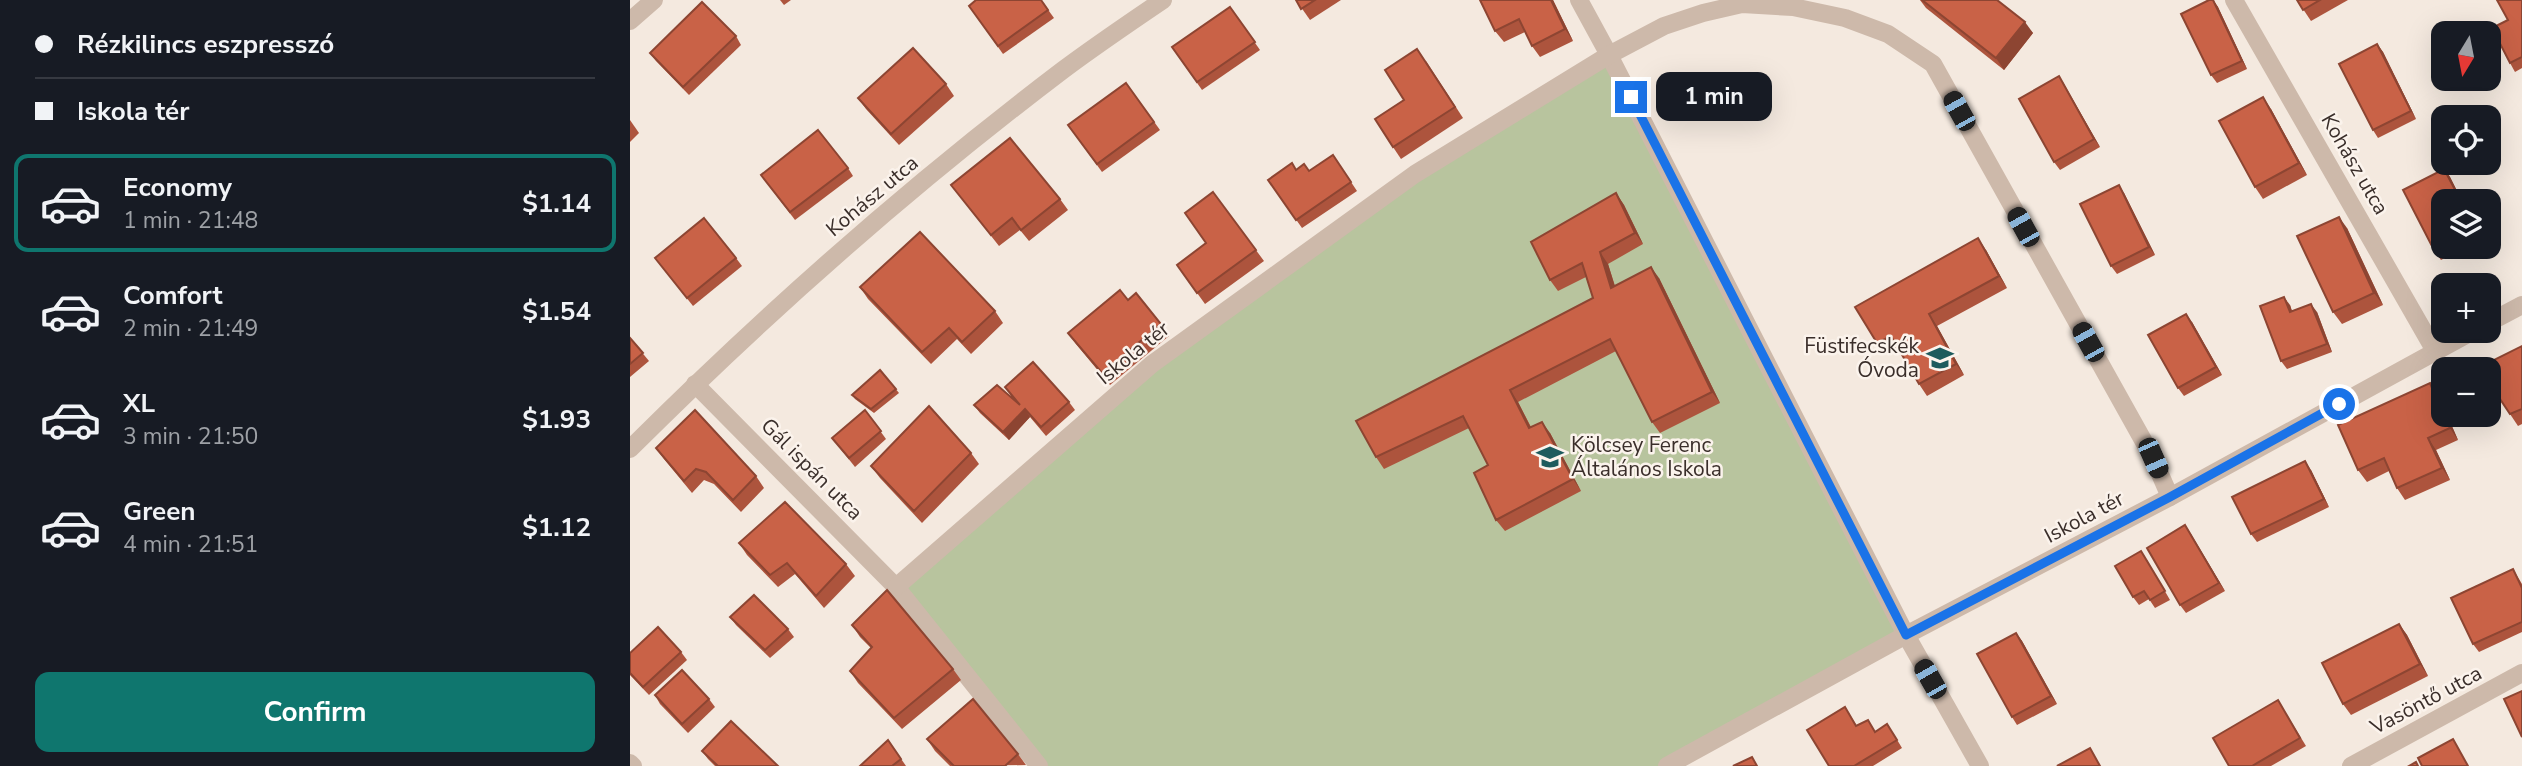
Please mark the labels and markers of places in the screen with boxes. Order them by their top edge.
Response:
place label: Füstifecskék Óvoda [1804,332,1919,384]
school or university icon: Füstifecskék Óvoda [1925,343,1955,373]
place label: Kölcsey Ferenc Általános Iskola [1571,431,1722,483]
school or university icon: Kölcsey Ferenc Általános Iskola [1535,442,1565,472]

